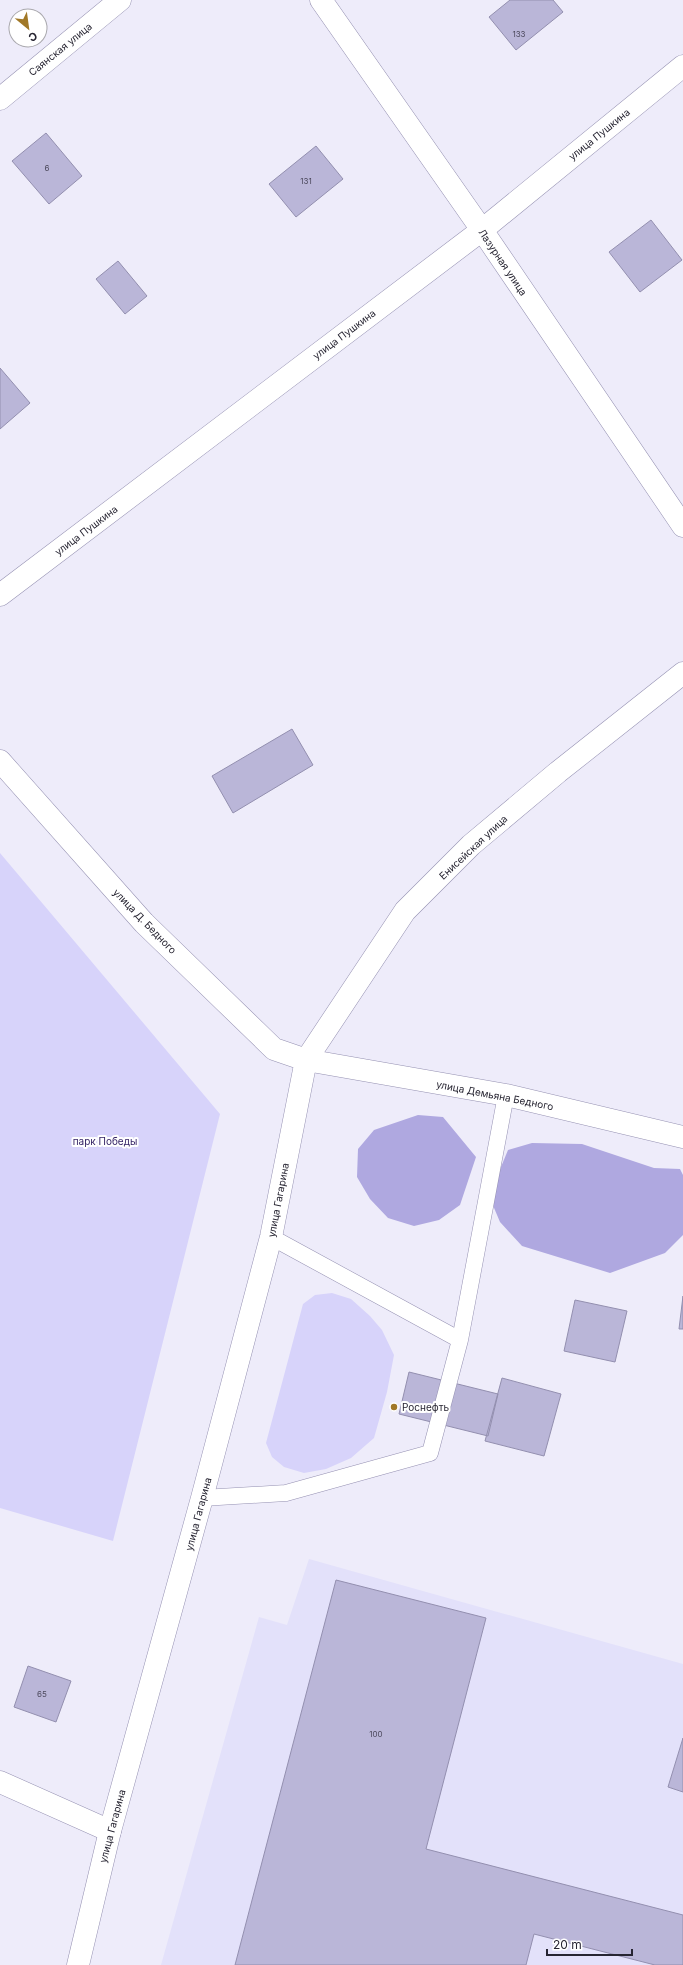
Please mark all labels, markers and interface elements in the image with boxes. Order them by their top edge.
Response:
north arrow [8,8,48,48]
street label: Саянская улица [26,20,94,78]
house number: 133 [512,29,526,39]
street label: улица Пушкина [566,106,632,162]
house number: 6 [45,163,50,173]
house number: 131 [300,176,312,186]
street label: Лазурная улица [476,226,530,298]
street label: улица Пушкина [310,307,378,361]
street label: улица Пушкина [52,503,120,557]
street label: Енисейская улица [436,812,510,882]
street label: улица Д. Бедного [111,886,179,956]
street label: улица Демьяна Бедного [435,1078,555,1112]
park label: парк Победы [73,1135,137,1147]
street label: улица Гагарина [265,1162,291,1238]
place label: Роснефть [402,1401,449,1413]
marker: Роснефть [389,1402,399,1412]
street label: улица Гагарина [182,1476,214,1552]
house number: 65 [37,1689,47,1699]
house number: 100 [369,1729,383,1739]
street label: улица Гагарина [96,1788,128,1864]
scale bar [547,1931,632,1957]
text: 20 m [553,1937,582,1952]

